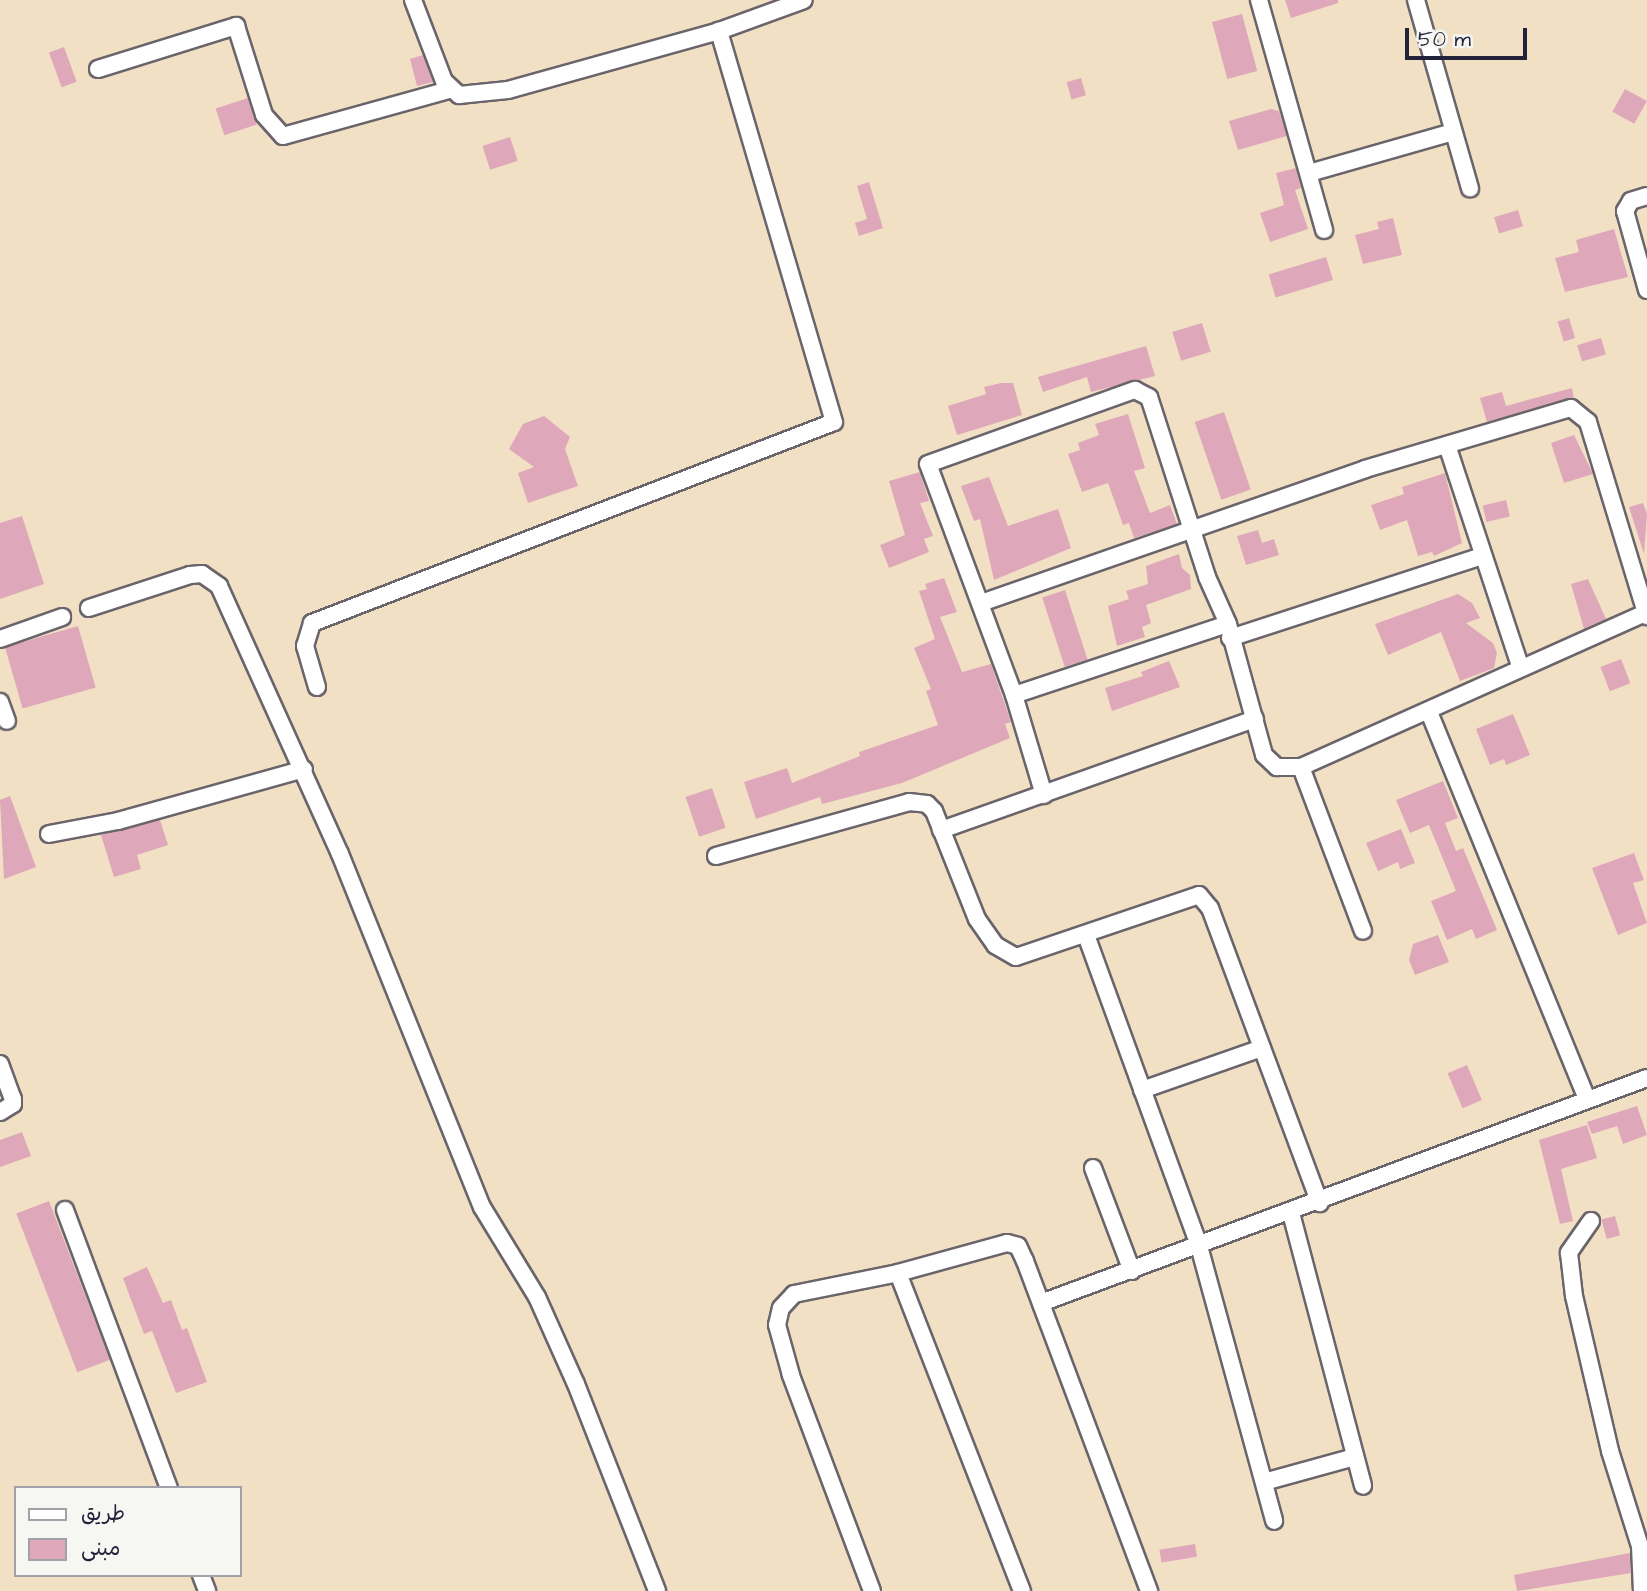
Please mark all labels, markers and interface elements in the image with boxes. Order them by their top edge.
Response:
scale bar [1409,14,1532,58]
text: 50 m [1418,25,1471,54]
legend [14,1486,242,1577]
text: طريق [81,1499,125,1528]
text: مبنى [81,1534,120,1563]

